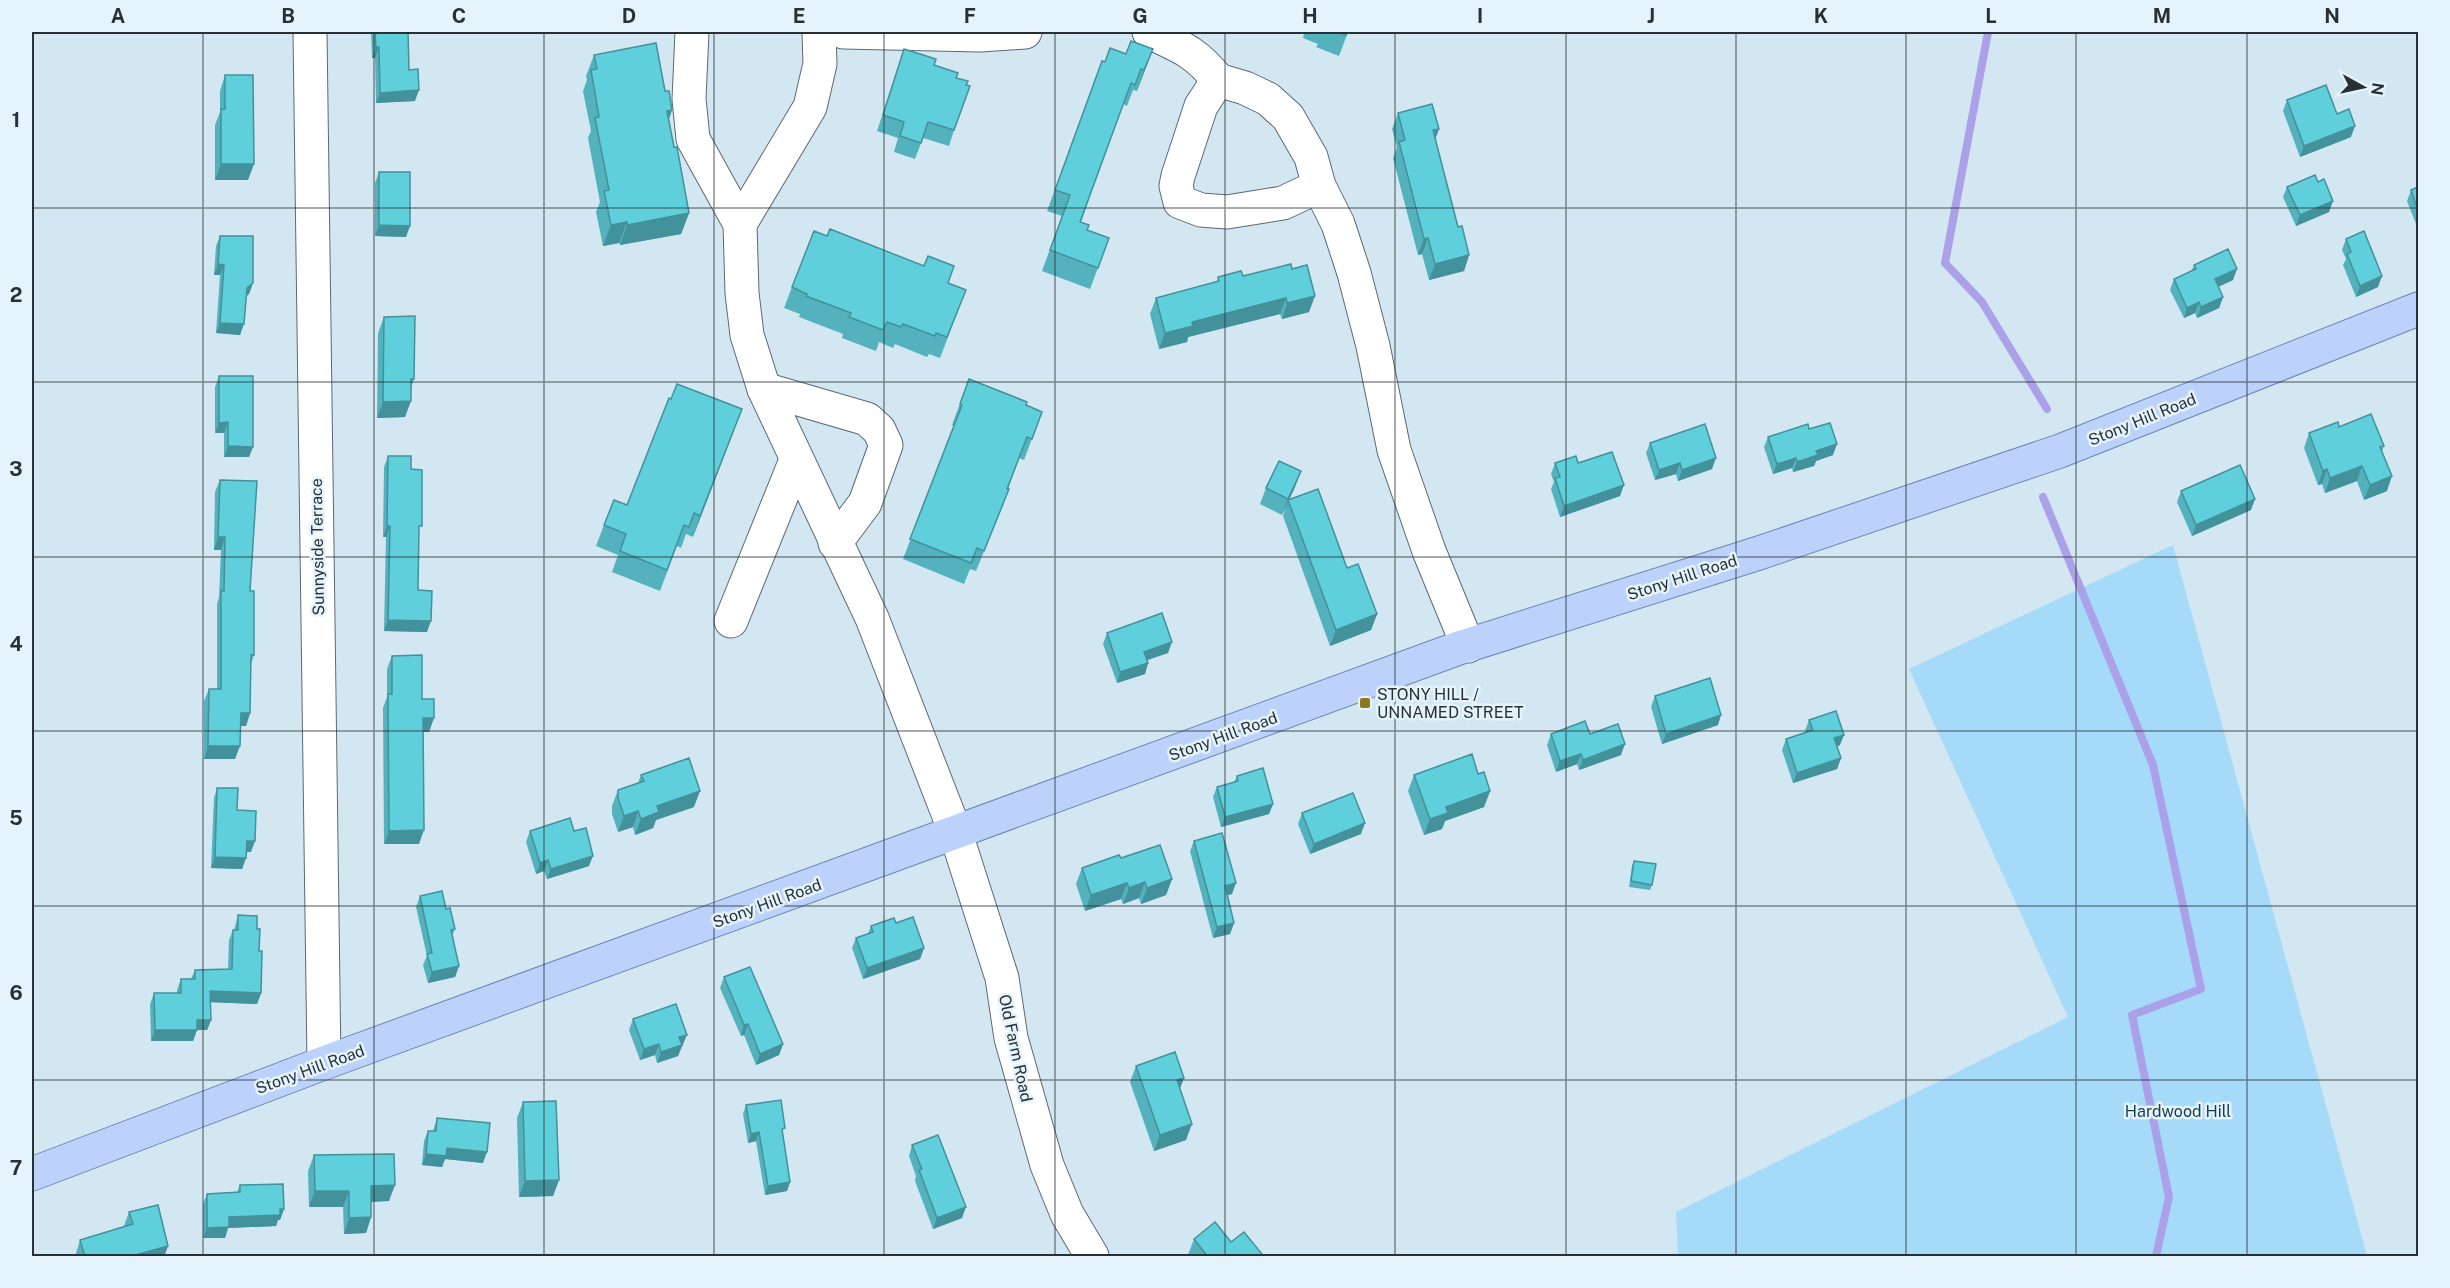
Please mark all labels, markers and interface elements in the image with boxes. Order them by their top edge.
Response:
text: A [111,4,125,28]
text: B [281,4,295,28]
text: C [452,4,466,28]
text: D [622,4,636,28]
text: E [793,4,805,28]
text: F [964,4,976,28]
text: G [1132,4,1148,28]
text: H [1302,4,1318,28]
text: I [1477,4,1483,28]
text: J [1647,4,1655,28]
text: K [1814,4,1828,28]
text: L [1985,4,1997,28]
text: M [2153,4,2171,28]
text: N [2324,4,2340,28]
north arrow [2333,57,2393,117]
text: N [2367,81,2388,97]
text: 1 [12,108,20,132]
text: 2 [10,283,22,307]
street label: Stony Hill Road [2086,389,2199,450]
text: 3 [9,457,23,481]
street label: Sunnyside Terrace [307,478,328,616]
street label: Stony Hill Road [1625,551,1739,604]
text: 4 [9,632,23,656]
place label: STONY HILL / UNNAMED STREET [1377,685,1524,722]
marker: STONY HILL / UNNAMED STREET [1358,696,1372,710]
street label: Stony Hill Road [1166,708,1280,765]
text: 5 [9,806,23,830]
street label: Stony Hill Road [710,875,824,932]
text: 6 [9,981,23,1005]
street label: Old Farm Road [995,993,1036,1104]
street label: Stony Hill Road [253,1041,367,1098]
park label: Hardwood Hill [2125,1102,2231,1121]
text: 7 [10,1156,22,1180]

